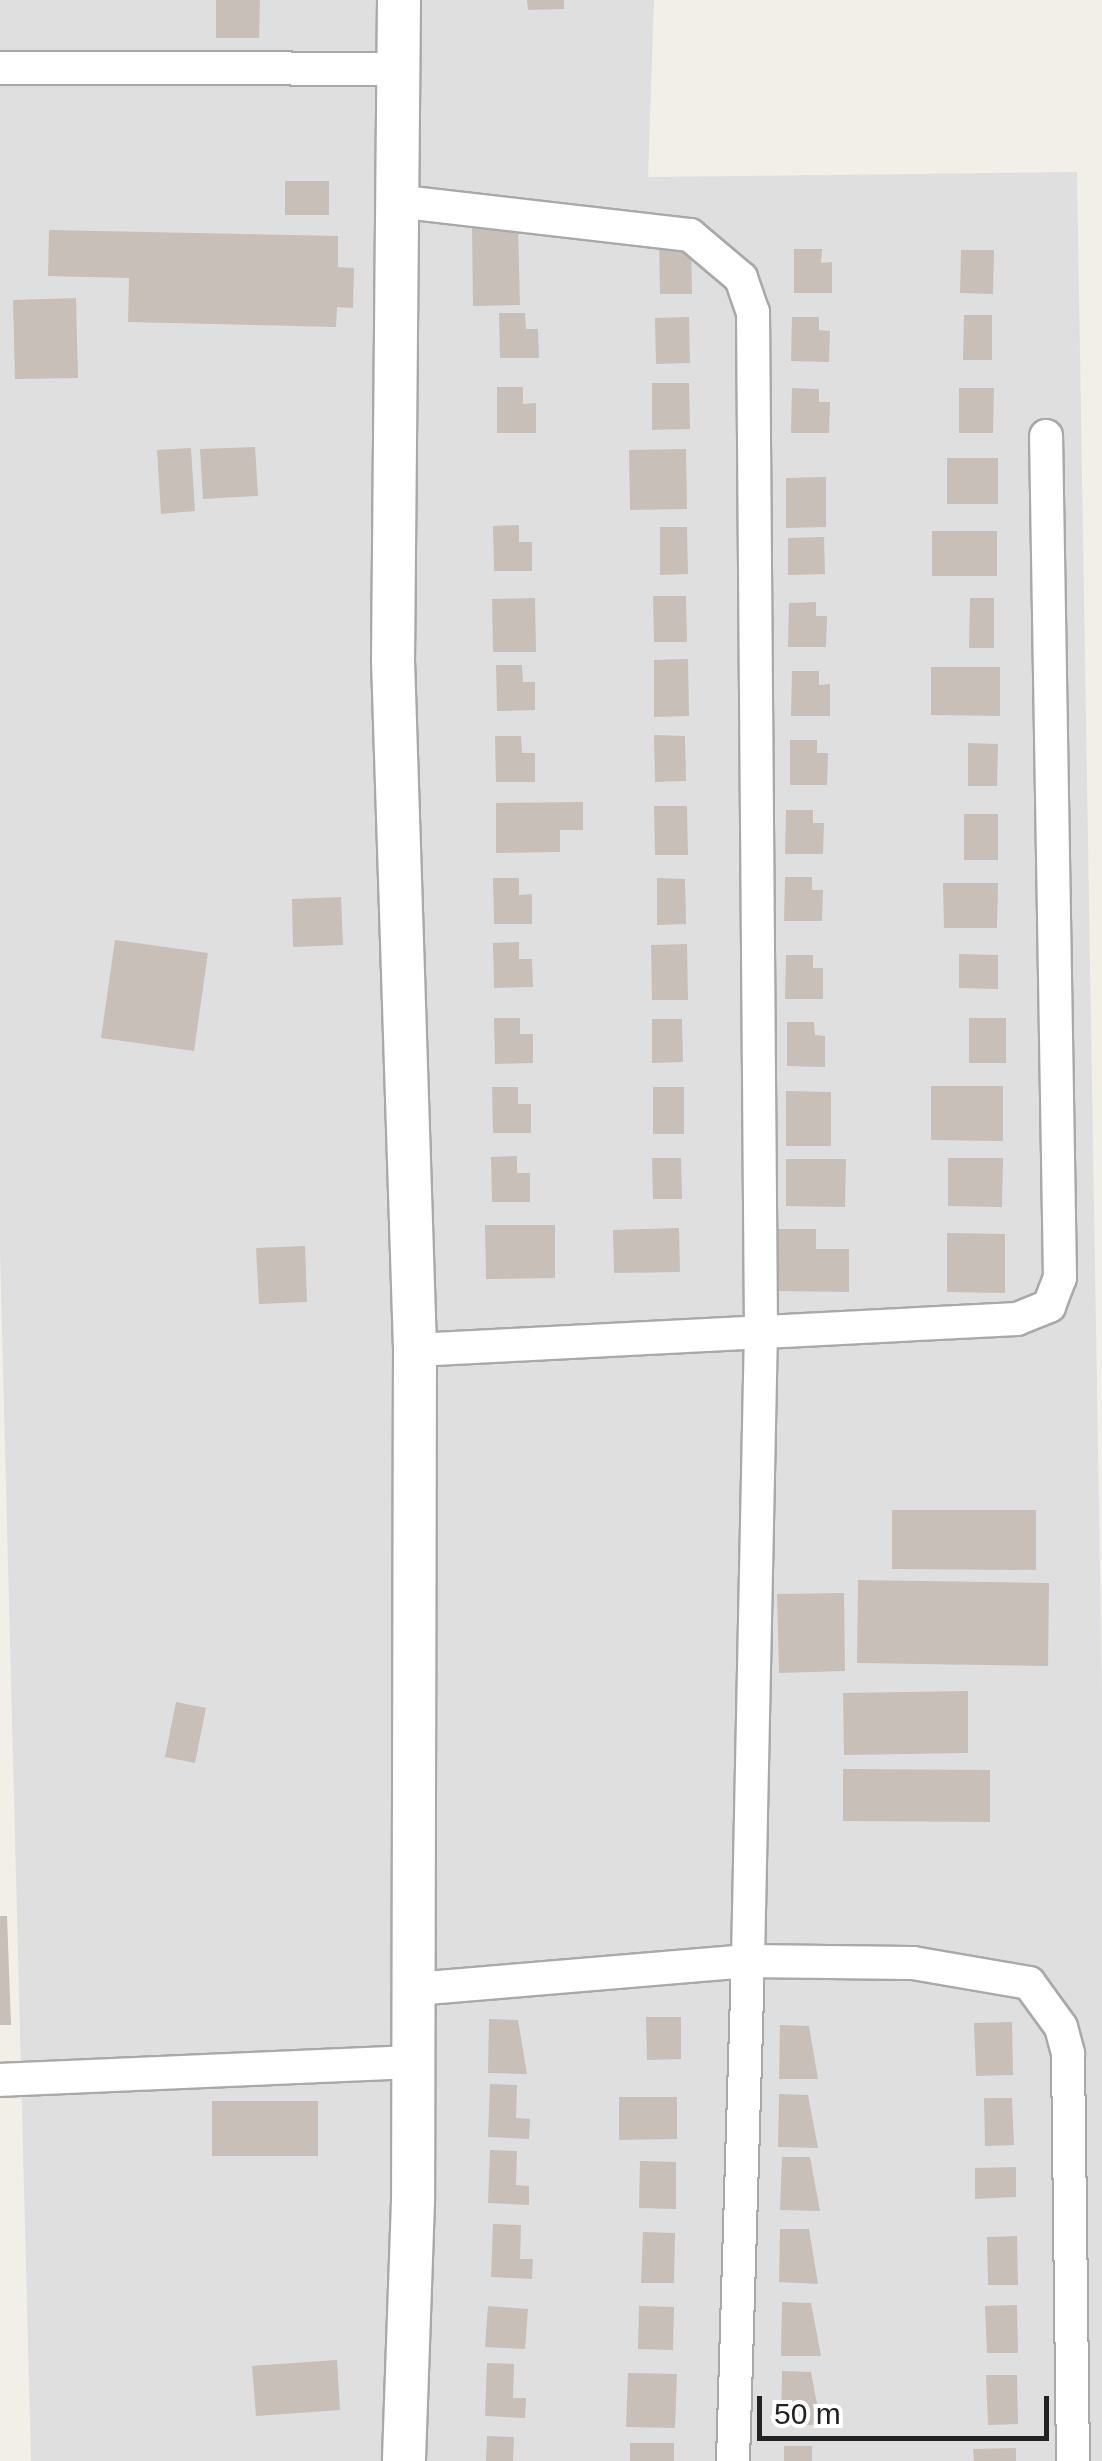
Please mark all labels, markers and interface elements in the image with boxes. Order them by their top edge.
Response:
scale bar [762,2376,1054,2438]
text: 50 m [774,2397,841,2430]

